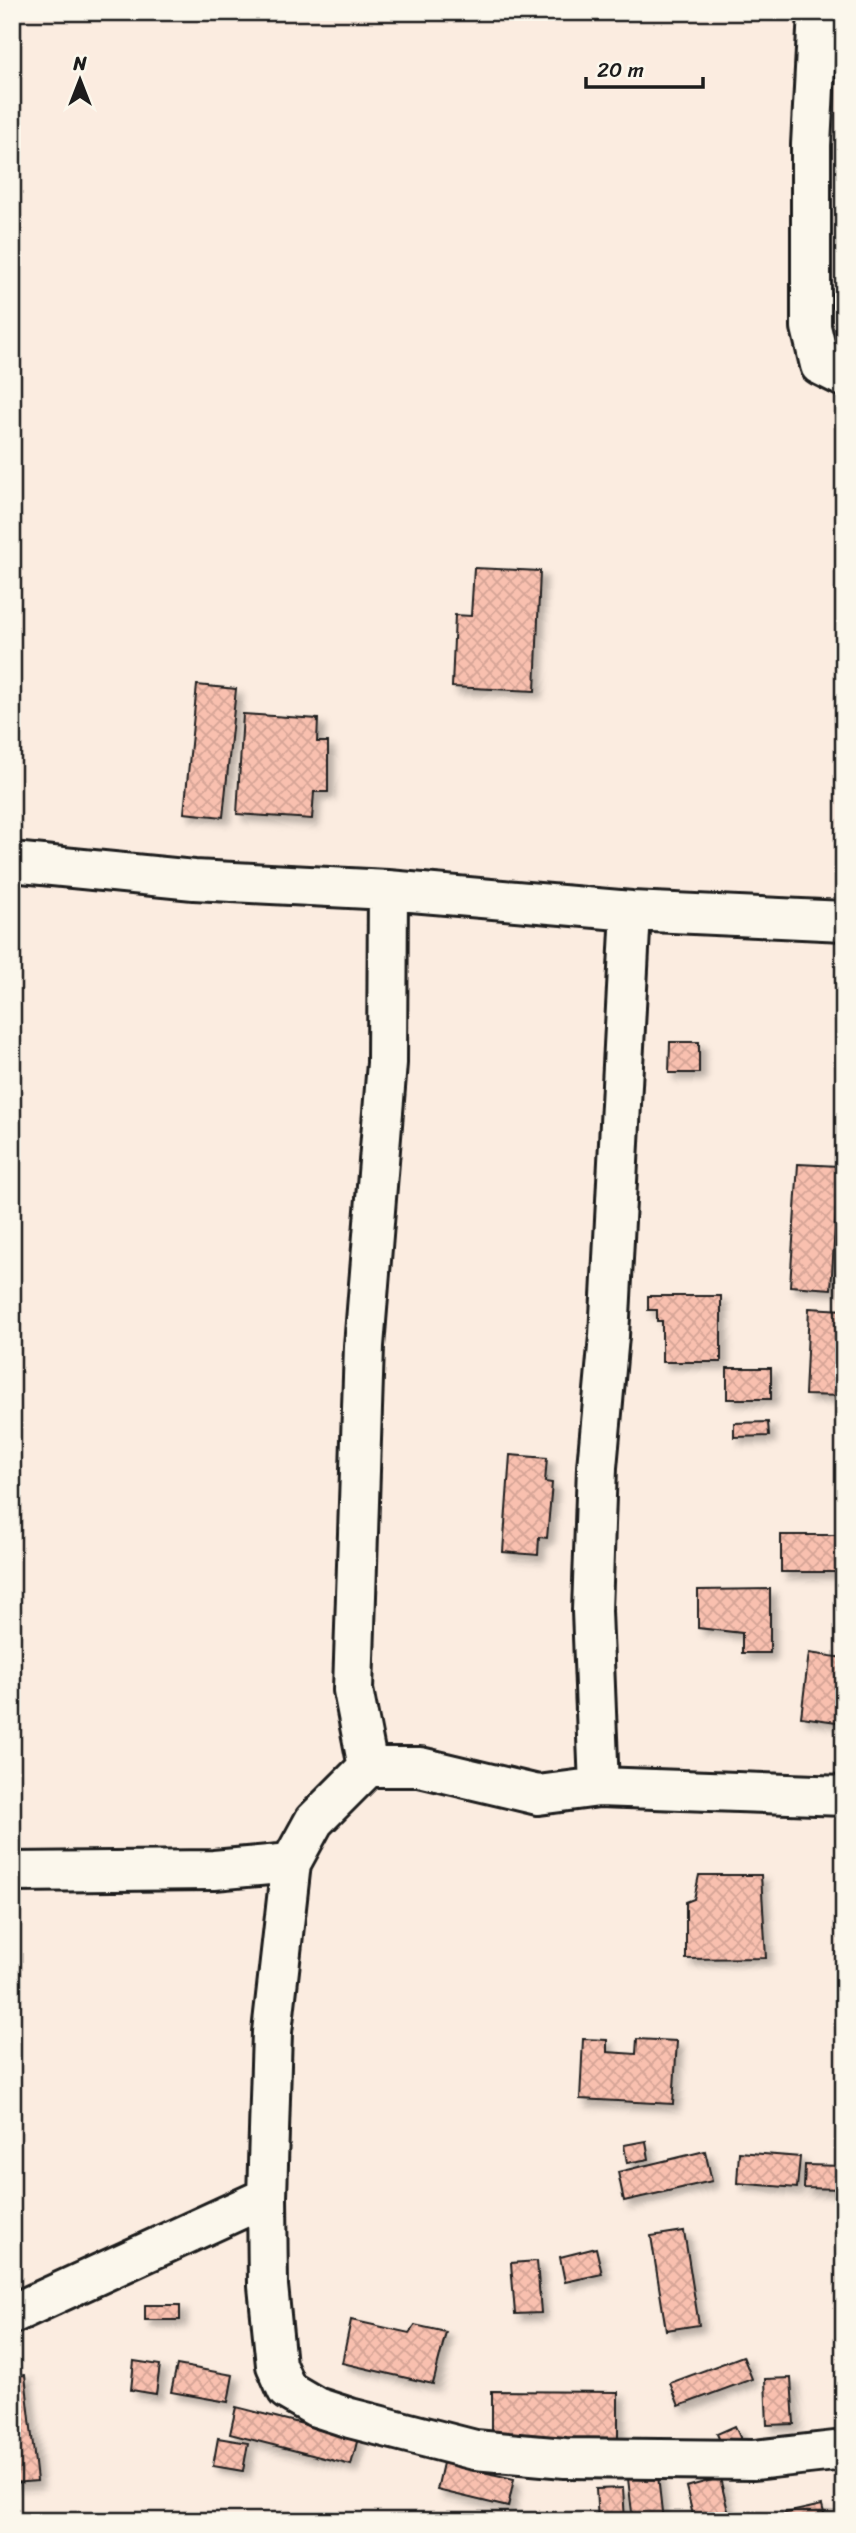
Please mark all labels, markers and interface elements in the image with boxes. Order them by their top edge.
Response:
north arrow [46,46,116,116]
scale bar [586,46,704,90]
text: N [72,47,87,80]
text: 20 m [597,51,644,89]

